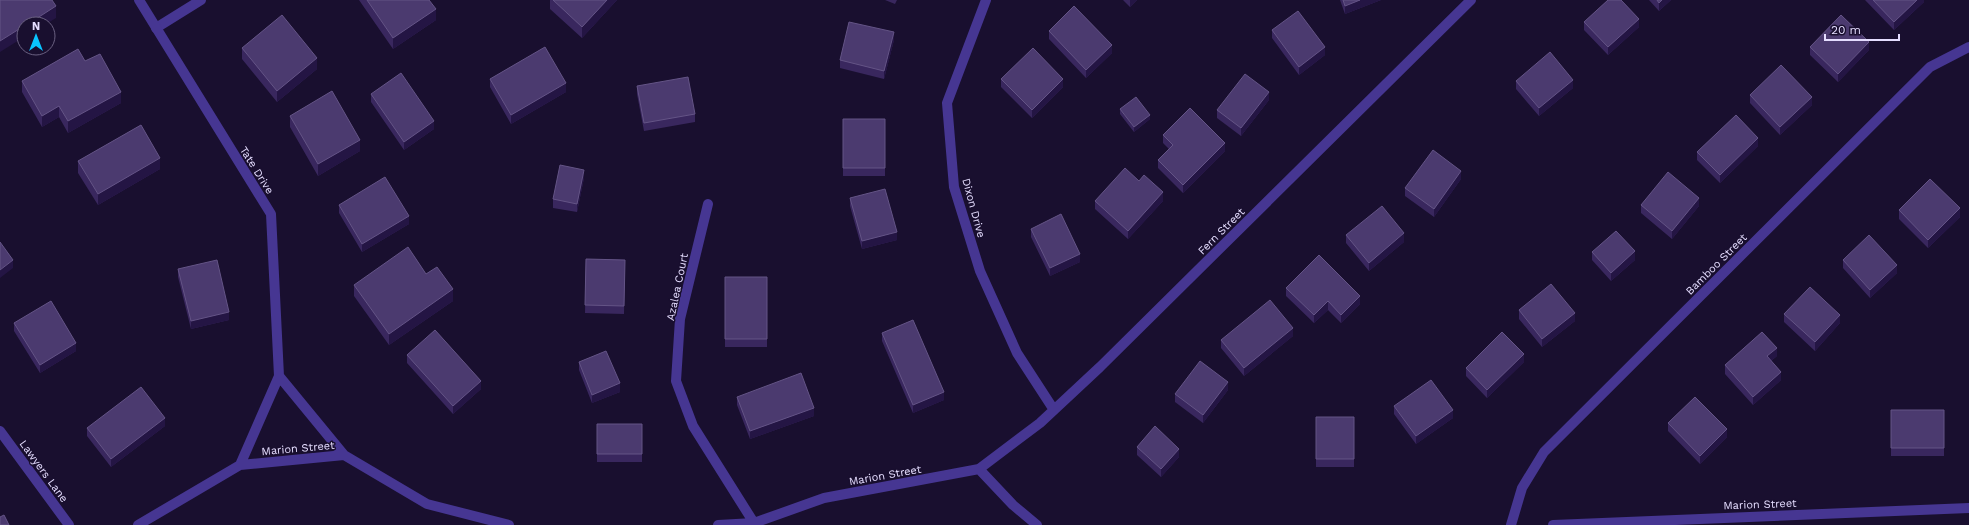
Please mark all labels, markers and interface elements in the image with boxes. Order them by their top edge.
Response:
north arrow [16,16,56,56]
scale bar [1825,16,1899,42]
text: N [32,20,40,33]
text: 20 m [1831,23,1861,37]
street label: Tate Drive [237,144,276,196]
street label: Dixon Drive [959,177,988,239]
street label: Fern Street [1195,205,1248,257]
street label: Bamboo Street [1683,231,1750,298]
street label: Azalea Court [664,252,691,322]
street label: Lawyers Lane [17,438,71,505]
street label: Marion Street [261,439,335,458]
street label: Marion Street [848,463,923,488]
street label: Marion Street [1723,497,1797,512]

